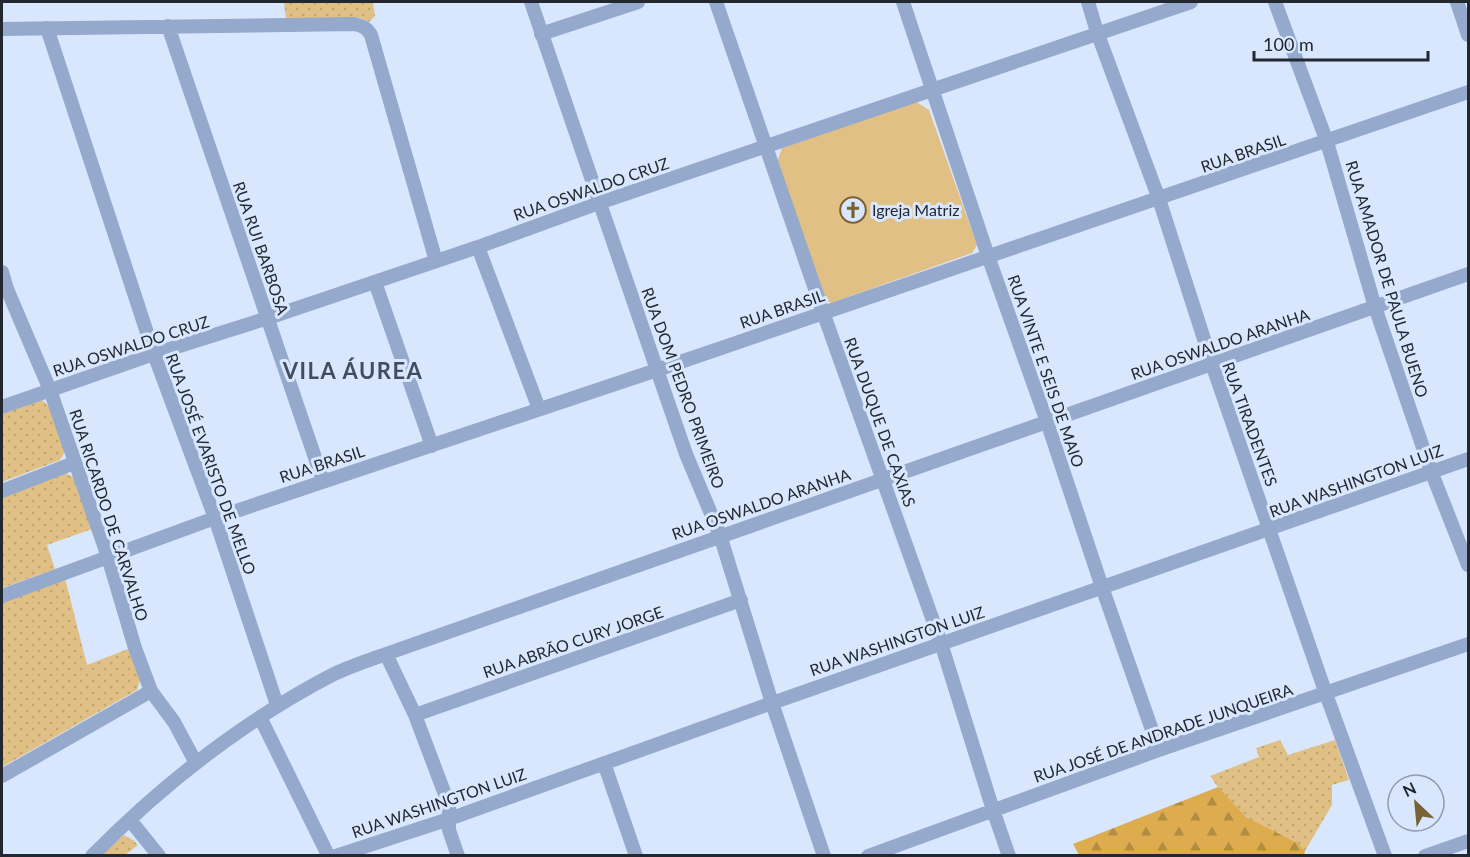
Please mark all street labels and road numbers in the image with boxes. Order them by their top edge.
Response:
street label: RUA BRASIL [1198,129,1288,176]
street label: RUA OSWALDO CRUZ [511,153,671,224]
street label: RUA AMADOR DE PAULA BUENO [1342,158,1433,400]
street label: RUA RUI BARBOSA [230,179,293,317]
street label: RUA VINTE E SEIS DE MAIO [1005,272,1088,470]
street label: RUA DOM PEDRO PRIMEIRO [638,284,729,491]
street label: RUA BRASIL [737,285,827,332]
street label: RUA OSWALDO ARANHA [1128,304,1312,383]
street label: RUA OSWALDO CRUZ [50,311,212,380]
street label: RUA DUQUE DE CAXIAS [841,334,920,509]
street label: RUA JOSÉ EVARISTO DE MELLO [162,350,261,577]
street label: RUA TIRADENTES [1219,359,1282,489]
street label: RUA RICARDO DE CARVALHO [66,406,153,623]
street label: RUA WASHINGTON LUIZ [1266,440,1446,521]
street label: RUA BRASIL [277,441,367,486]
street label: RUA OSWALDO ARANHA [669,464,853,543]
street label: RUA ABRÃO CURY JORGE [480,602,665,681]
street label: RUA WASHINGTON LUIZ [807,602,987,679]
street label: RUA JOSÉ DE ANDRADE JUNQUEIRA [1031,679,1295,786]
street label: RUA WASHINGTON LUIZ [349,764,529,841]

